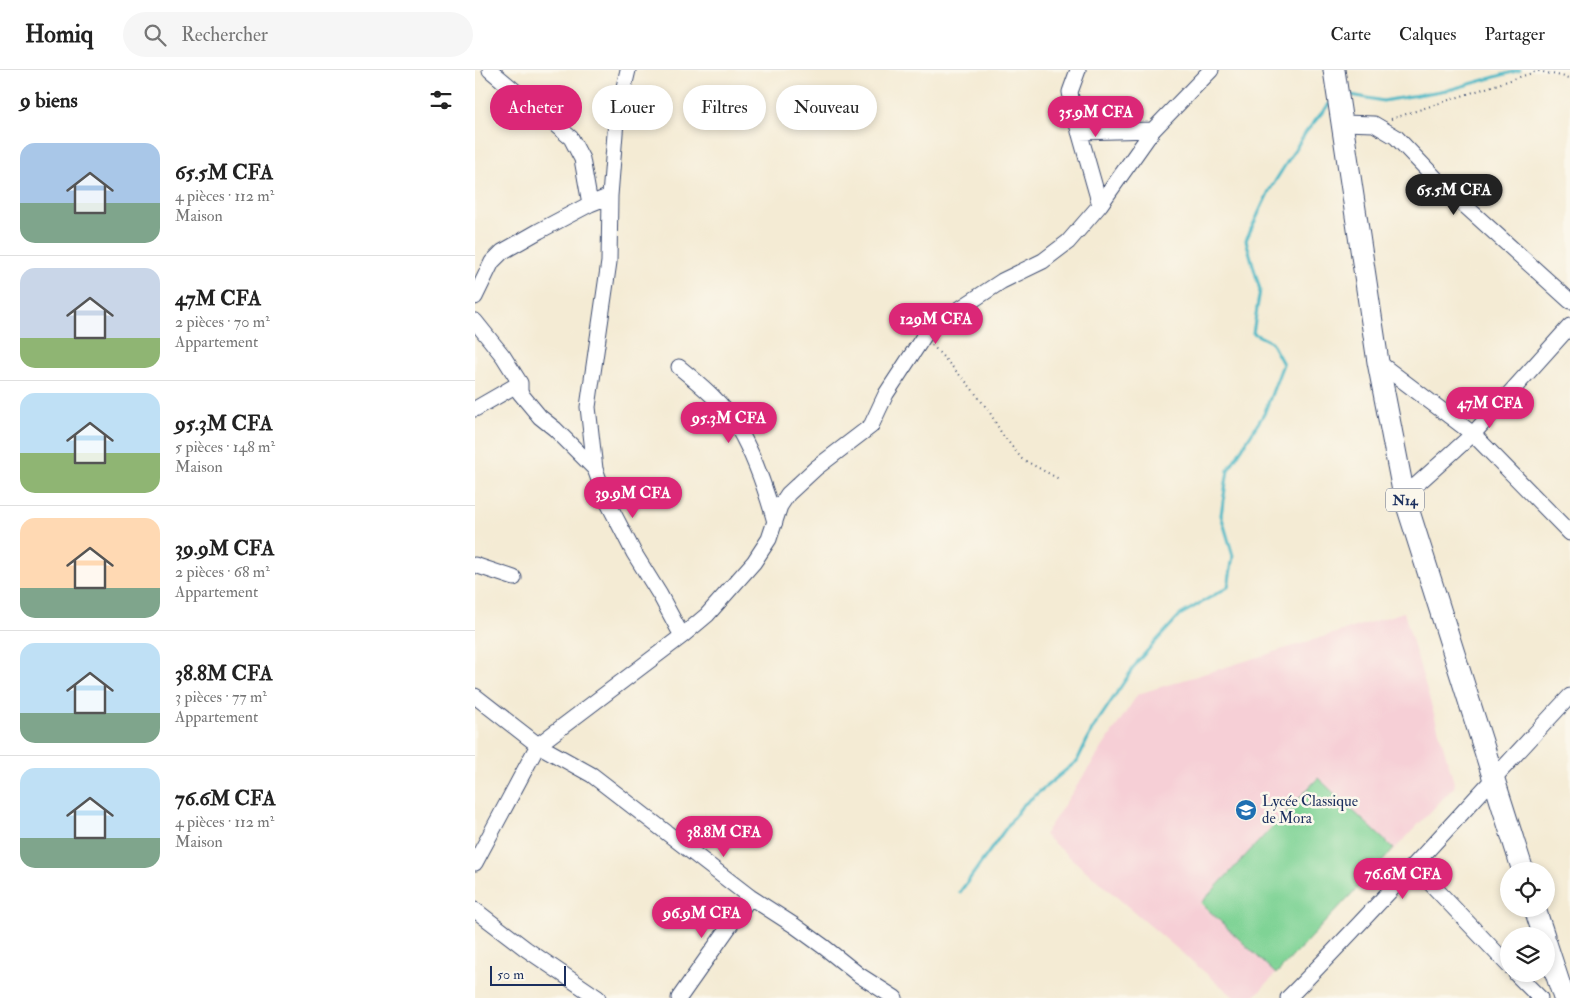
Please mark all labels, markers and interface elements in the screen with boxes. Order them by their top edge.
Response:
search box [123,12,473,57]
text: Homiq [25,19,93,50]
icon: search [141,21,169,49]
text: Rechercher [181,23,268,47]
text: Carte [1330,23,1371,46]
text: Calques [1399,23,1456,46]
text: Partager [1484,23,1545,46]
chip: Acheter [490,85,582,130]
chip: Louer [592,85,673,130]
chip: Filtres [683,85,766,130]
chip: Nouveau [776,85,877,130]
icon: filters [427,86,455,114]
text: 9 biens [20,87,78,114]
pin: 35.9M CFA [1039,96,1153,138]
text: 35.9M CFA [1059,102,1133,122]
text: 65.5M CFA [175,159,273,186]
icon: home [60,163,120,223]
pin: 65.5M CFA [1397,174,1511,216]
text: 65.5M CFA [1417,180,1491,200]
text: 4 pièces · 112 m² [175,186,274,206]
text: Maison [175,206,223,226]
text: 47M CFA [175,285,261,312]
icon: home [60,288,120,348]
pin: 129M CFA [884,302,988,345]
text: 129M CFA [900,309,972,329]
text: 2 pièces · 70 m² [175,312,270,332]
text: Appartement [175,332,258,352]
pin: 47M CFA [1444,386,1536,429]
text: 47M CFA [1457,393,1523,413]
pin: 95.3M CFA [672,402,786,444]
text: 95.3M CFA [692,408,766,428]
text: 95.3M CFA [175,410,273,437]
icon: home [60,413,120,473]
text: 5 pièces · 148 m² [175,437,275,457]
text: Maison [175,457,223,477]
pin: 39.9M CFA [576,476,690,519]
text: 39.9M CFA [595,483,671,503]
road number: N14 [1386,488,1424,512]
text: 39.9M CFA [175,535,275,562]
icon: home [60,538,120,598]
text: 2 pièces · 68 m² [175,562,270,582]
text: Appartement [175,582,258,602]
text: 38.8M CFA [175,660,273,687]
icon: home [60,663,120,723]
text: 3 pièces · 77 m² [175,687,267,707]
text: Appartement [175,707,258,727]
text: 76.6M CFA [175,785,276,812]
icon: home [60,788,120,848]
place label: Lycée Classique de Mora [1262,792,1358,828]
school or university icon: Lycée Classique de Mora [1234,798,1258,822]
text: 4 pièces · 112 m² [175,812,274,832]
pin: 38.8M CFA [667,816,781,858]
text: 38.8M CFA [687,822,761,842]
text: Maison [175,832,223,852]
pin: 76.6M CFA [1346,858,1460,900]
map controls [1500,862,1555,982]
button: locate [1500,862,1555,917]
text: 76.6M CFA [1365,864,1441,884]
pin: 96.9M CFA [645,896,759,939]
text: 96.9M CFA [663,903,741,923]
button: layers [1500,927,1555,982]
scale bar [490,963,566,986]
text: 50 m [497,966,524,983]

